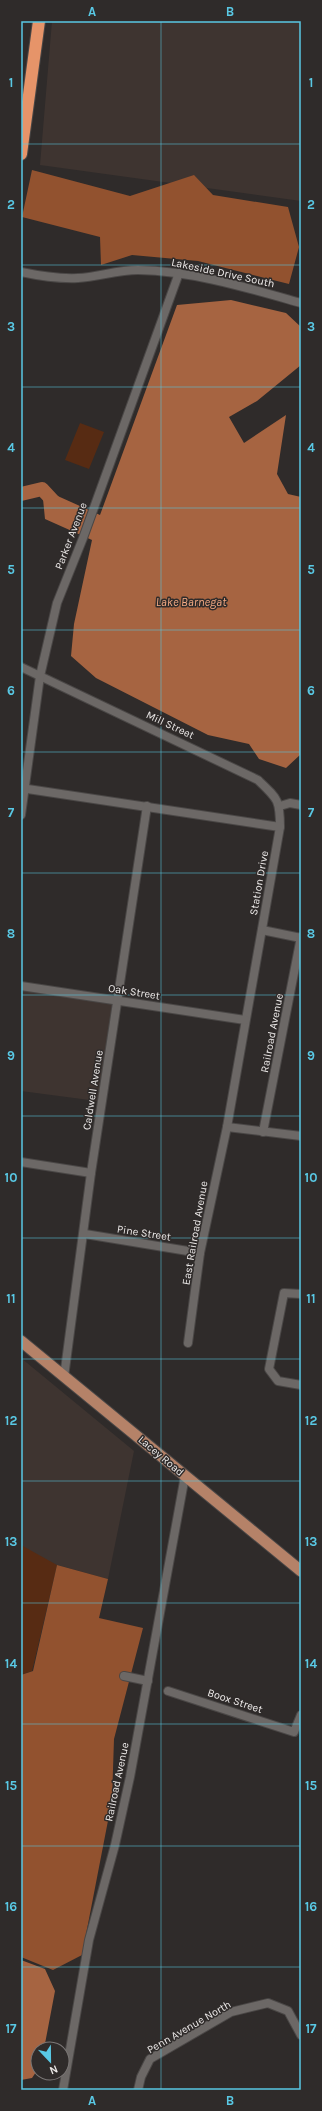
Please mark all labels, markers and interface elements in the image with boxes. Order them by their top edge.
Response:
text: A [88,4,96,19]
text: B [226,4,234,19]
text: 1 [9,75,13,90]
text: 1 [309,75,313,90]
text: 2 [7,197,15,212]
text: 2 [307,197,315,212]
street label: Lakeside Drive South [170,256,276,290]
text: 3 [7,319,15,334]
text: 3 [307,319,315,334]
text: 4 [7,440,15,455]
text: 4 [307,440,315,455]
street label: Parker Avenue [52,500,90,571]
text: 5 [7,562,15,577]
text: 5 [307,562,315,577]
water label: Lake Barnegat [156,595,227,609]
text: 6 [7,683,15,698]
text: 6 [307,683,315,698]
street label: Mill Street [144,708,196,742]
text: 7 [8,805,15,820]
text: 7 [308,805,315,820]
street label: Station Drive [247,849,271,916]
text: 8 [7,926,15,941]
text: 8 [307,926,315,941]
street label: Oak Street [107,981,161,1003]
street label: Railroad Avenue [258,992,286,1074]
text: 9 [7,1048,15,1063]
text: 9 [307,1048,315,1063]
street label: Caldwell Avenue [80,1049,106,1131]
text: 10 [5,1170,17,1185]
text: 10 [305,1170,317,1185]
street label: East Railroad Avenue [179,1180,211,1286]
street label: Pine Street [116,1222,172,1244]
text: 11 [6,1291,16,1306]
text: 11 [306,1291,316,1306]
text: 12 [5,1413,17,1428]
text: 12 [305,1413,317,1428]
street label: Lacey Road [136,1433,186,1479]
text: 13 [5,1534,17,1549]
text: 13 [305,1534,317,1549]
text: 14 [5,1656,17,1671]
text: 14 [305,1656,317,1671]
street label: Boox Street [206,1686,264,1716]
street label: Railroad Avenue [102,1741,132,1823]
text: 15 [5,1778,18,1793]
text: 15 [305,1778,318,1793]
text: 16 [5,1899,17,1914]
text: 16 [305,1899,317,1914]
street label: Penn Avenue North [145,1998,233,2056]
text: 17 [5,2021,17,2036]
text: 17 [305,2021,317,2036]
north arrow [30,2041,70,2081]
text: N [47,2062,60,2077]
text: A [88,2093,96,2108]
text: B [226,2093,234,2108]

